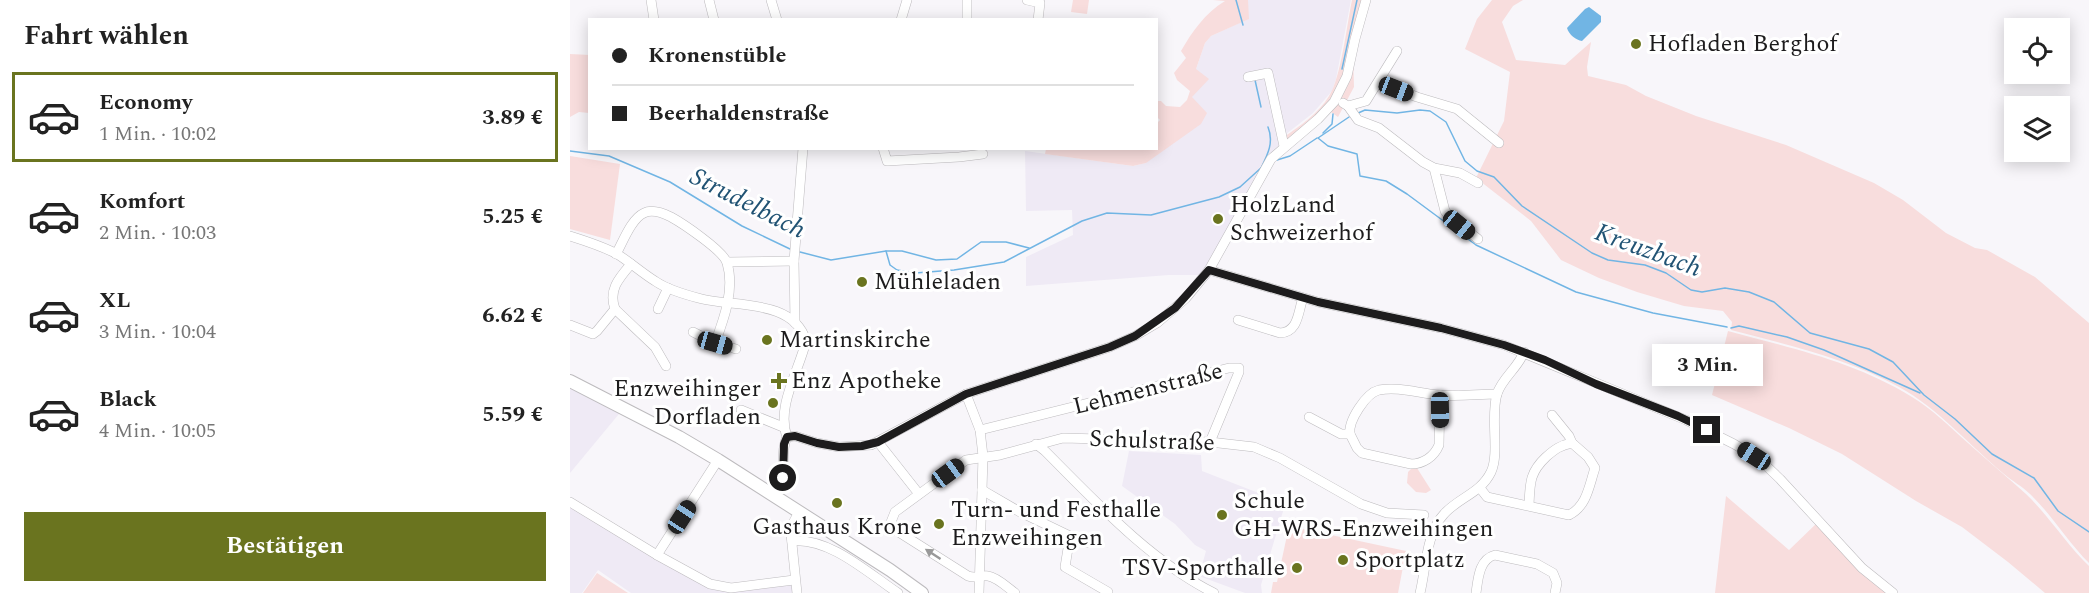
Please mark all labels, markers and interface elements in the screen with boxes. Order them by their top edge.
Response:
text: Fahrt wählen [24,15,189,57]
map controls [2004,18,2070,162]
button: locate [2004,18,2070,84]
place label: Hofladen Berghof [1648,26,1839,62]
marker: Hofladen Berghof [1629,37,1643,51]
text: Kronenstüble [648,39,786,72]
car [1376,74,1416,104]
text: Economy [99,86,192,119]
icon: car [27,90,81,144]
button: layers [2004,96,2070,162]
text: Beerhaldenstraße [648,97,829,130]
text: 3.89 € [482,101,543,134]
text: 1 Min. · 10:02 [99,119,216,149]
water label: Strudelbach [683,157,813,249]
text: Komfort [99,185,185,218]
place label: HolzLand Schweizerhof [1230,187,1375,251]
icon: car [27,189,81,243]
text: 5.25 € [482,200,543,233]
car [1439,207,1479,243]
marker: HolzLand Schweizerhof [1211,212,1225,226]
water label: Kreuzbach [1589,212,1707,288]
text: 2 Min. · 10:03 [99,218,216,248]
place label: Mühleladen [874,264,1001,300]
marker: Mühleladen [855,275,869,289]
text: XL [99,284,130,317]
icon: car [27,288,81,342]
text: 6.62 € [482,299,543,332]
text: 3 Min. · 10:04 [99,317,216,347]
place label: Martinskirche [779,322,931,358]
car [695,329,735,357]
marker: Martinskirche [760,333,774,347]
callout: 3 Min. [1652,343,1762,385]
text: 3 Min. [1677,350,1738,380]
street label: Lehmenstraße [1069,353,1227,425]
place label: Enz Apotheke [791,363,941,399]
place label: Enzweihinger Dorfladen [614,371,761,435]
marker: Enz Apotheke [772,374,786,388]
text: Black [99,383,157,416]
icon: car [27,387,81,441]
car [1431,392,1449,428]
marker: Enzweihinger Dorfladen [766,396,780,410]
text: 5.59 € [482,398,543,431]
text: 4 Min. · 10:05 [99,416,216,446]
route end [1693,416,1720,443]
street label: Schulstraße [1089,421,1215,461]
car [1734,439,1774,473]
car [928,455,968,491]
route start [769,464,796,491]
place label: Schule GH-WRS-Enzweihingen [1234,483,1493,547]
place label: Turn- und Festhalle Enzweihingen [951,492,1161,556]
marker: Gasthaus Krone [830,496,844,510]
car [665,497,699,537]
marker: Schule GH-WRS-Enzweihingen [1215,508,1229,522]
place label: Gasthaus Krone [752,509,922,545]
button: Bestätigen [24,512,546,581]
marker: Turn- und Festhalle Enzweihingen [932,517,946,531]
place label: Sportplatz [1355,542,1465,578]
one-way arrow [925,549,941,560]
place label: TSV-Sporthalle [1122,550,1285,586]
marker: Sportplatz [1336,553,1350,567]
marker: TSV-Sporthalle [1290,561,1304,575]

